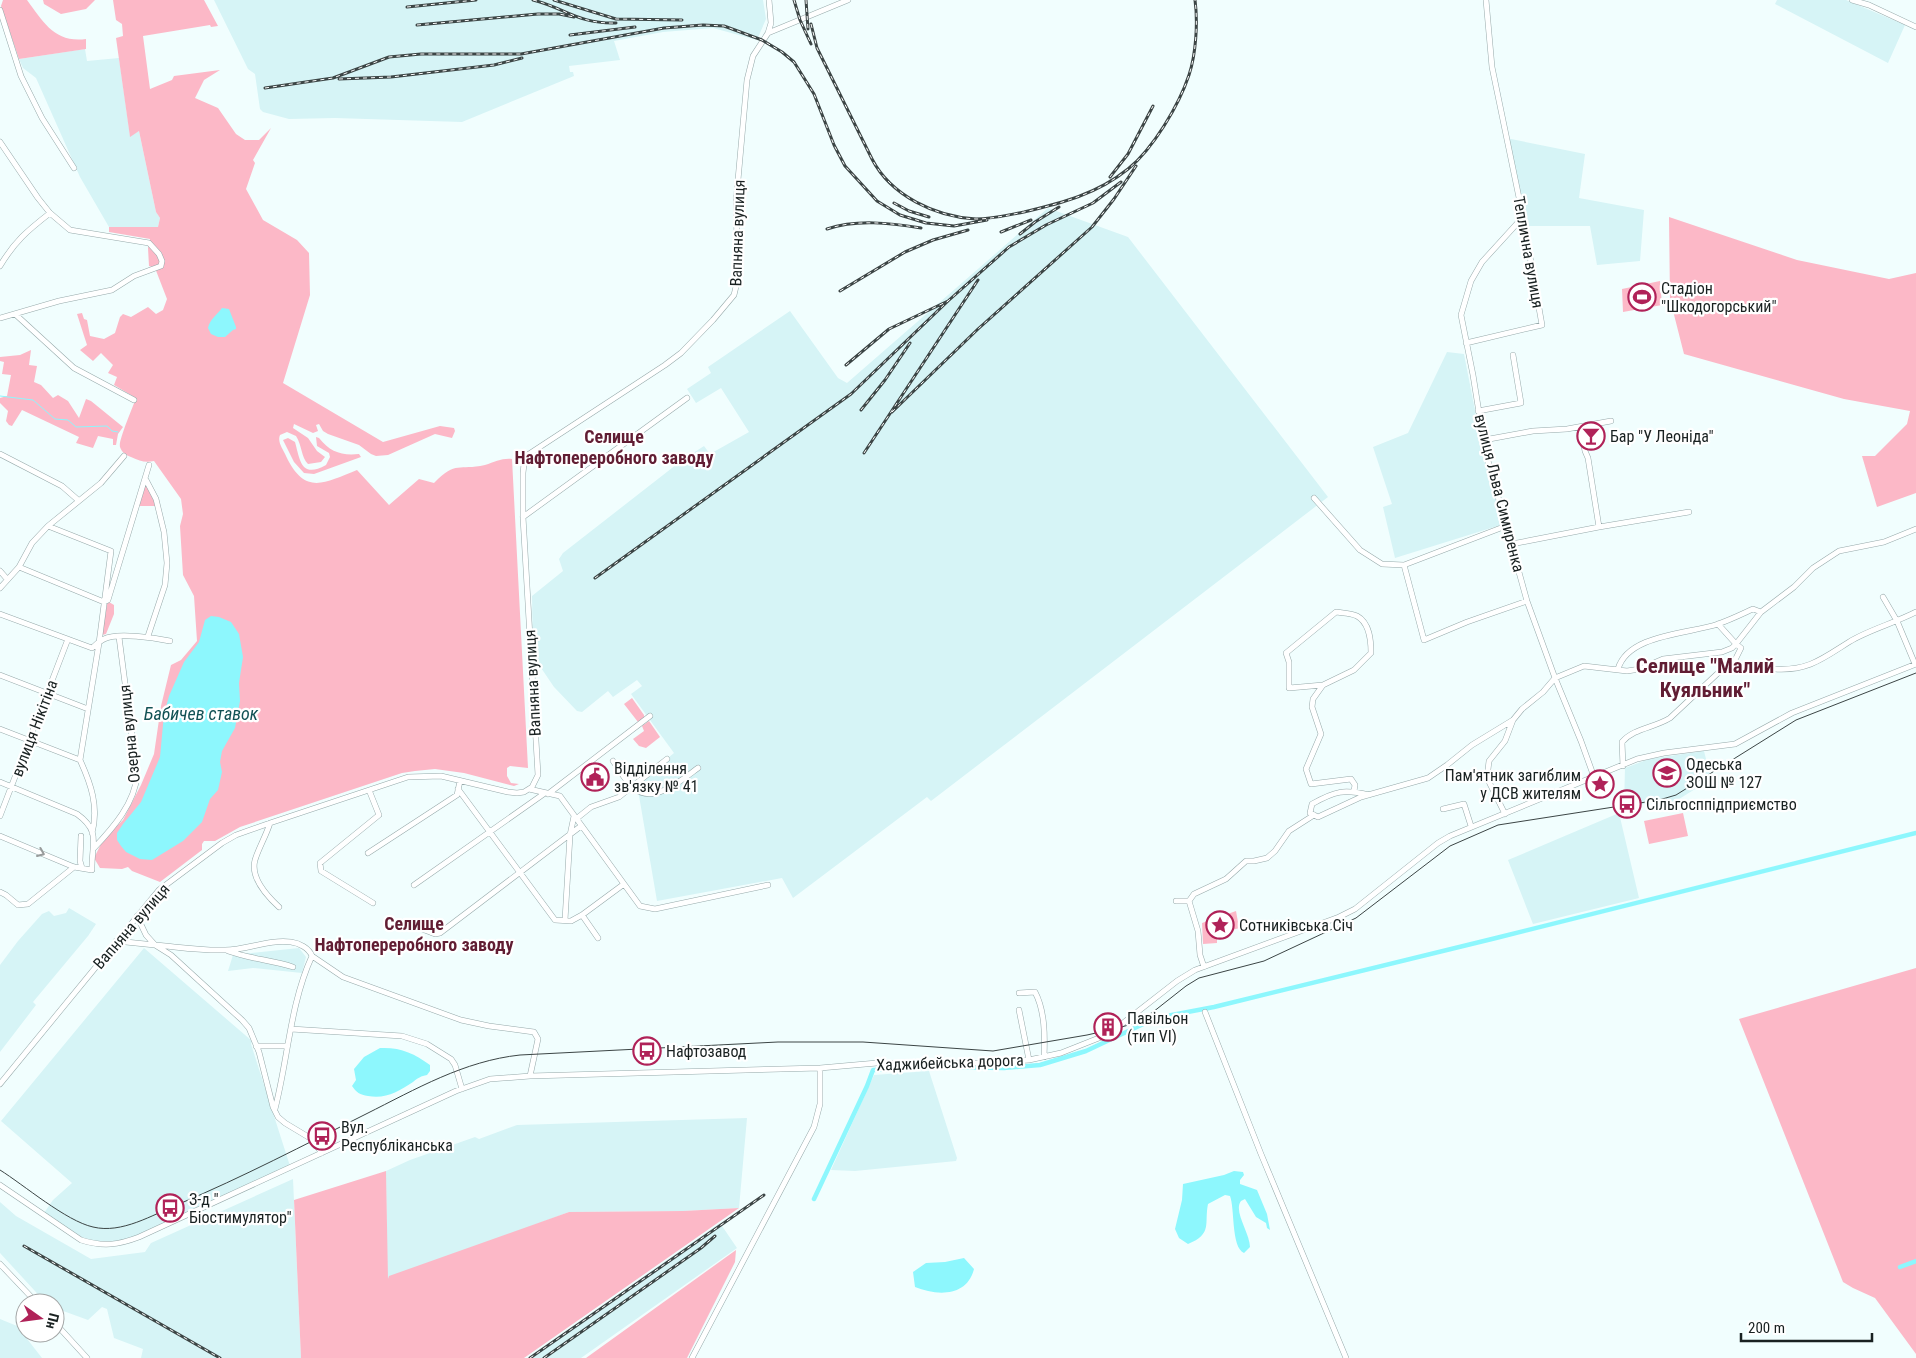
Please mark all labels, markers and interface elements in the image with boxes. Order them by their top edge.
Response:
street label: Вапняна вулиця [726,179,749,287]
street label: Теплична вулиця [1509,195,1548,310]
place label: Стадіон "Шкодогорський" [1661,279,1777,316]
sports icon: Стадіон "Шкодогорський" [1627,282,1657,312]
street label: вулиця Льва Симиренка [1471,412,1528,574]
bar icon: Бар "У Леоніда" [1576,421,1606,451]
district label: Селище Нафтопереробного заводу [515,426,713,468]
place label: Бар "У Леоніда" [1610,427,1714,446]
street label: Вапняна вулиця [520,629,545,737]
district label: Селище "Малий Куяльник" [1636,654,1774,702]
street label: вулиця Нікітіна [7,677,62,779]
street label: Озерна вулиця [115,684,144,784]
water label: Бабичев ставок [144,703,259,724]
place label: Одеська ЗОШ № 127 [1686,755,1762,792]
school or university icon: Одеська ЗОШ № 127 [1652,758,1682,788]
place label: Відділення зв'язку № 41 [614,759,698,796]
public building icon: Відділення зв'язку № 41 [580,762,610,792]
place label: Пам'ятник загиблим у ДСВ жителям [1445,766,1581,803]
place icon: Пам'ятник загиблим у ДСВ жителям [1585,769,1615,799]
bus stop icon: Сільгосппідприємство [1612,789,1642,819]
place label: Сільгосппідприємство [1646,795,1797,814]
one-way arrow [36,847,45,857]
street label: Вапняна вулиця [89,880,174,973]
place icon: Сотниківська Січ [1205,910,1235,940]
district label: Селище Нафтопереробного заводу [315,913,513,955]
place label: Сотниківська Січ [1239,916,1353,935]
place label: Павільон (тип VI) [1127,1009,1188,1046]
building icon: Павільон (тип VI) [1093,1012,1123,1042]
bus stop icon: Нафтозавод [632,1036,662,1066]
place label: Нафтозавод [666,1042,747,1061]
street label: Хаджибейська дорога [876,1050,1024,1075]
place label: Вул. Республіканська [341,1118,453,1155]
bus stop icon: Вул. Республіканська [307,1121,337,1151]
place label: З-д " Біостимулятор" [189,1190,292,1227]
bus stop icon: З-д " Біостимулятор" [155,1193,185,1223]
north arrow [15,1293,65,1343]
scale bar [1741,1310,1872,1342]
text: Пн [43,1312,62,1331]
text: 200 m [1748,1319,1785,1337]

